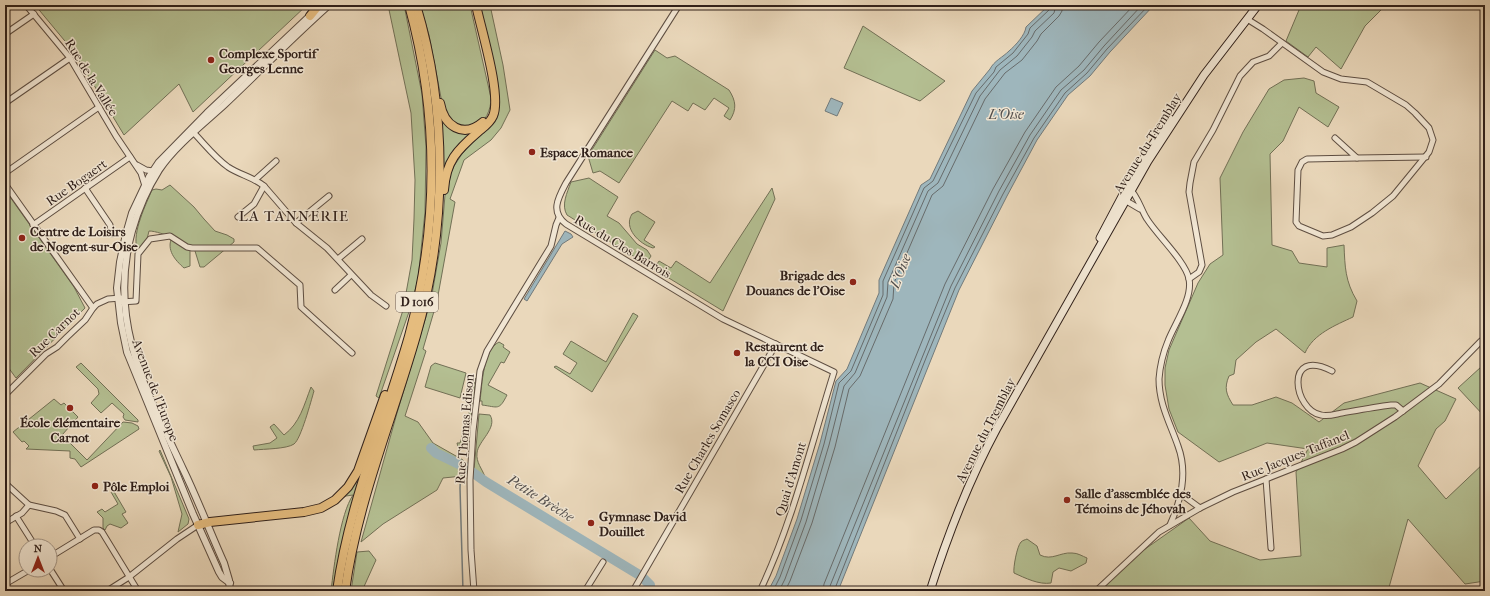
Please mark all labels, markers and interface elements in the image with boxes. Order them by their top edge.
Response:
street label: Rue de la Vallée [62,36,122,119]
place label: Complexe Sportif Georges Lenne [219,46,319,77]
marker: Complexe Sportif Georges Lenne [206,55,216,65]
street label: Avenue du Tremblay [1110,89,1185,197]
water label: L’Oise [987,106,1024,123]
place label: Espace Romance [540,145,634,161]
marker: Espace Romance [527,147,537,157]
street label: Rue Bogaert [43,156,110,209]
district label: LA TANNERIE [239,207,349,225]
street label: Rue du Clos Barrois [572,212,674,281]
place label: Centre de Loisirs de Nogent-sur-Oise [30,224,138,255]
marker: Centre de Loisirs de Nogent-sur-Oise [17,233,27,243]
water label: L'Oise [886,251,915,292]
place label: Brigade des Douanes de l'Oise [746,268,846,298]
marker: Brigade des Douanes de l'Oise [848,277,858,287]
road number: D 1016 [396,292,438,312]
street label: Rue Carnot [26,304,83,360]
street label: Avenue de l'Europe [129,336,182,444]
place label: Restaurent de la CCI Oise [744,339,824,369]
marker: Restaurent de la CCI Oise [732,348,742,358]
street label: Rue Thomas Edison [452,373,477,485]
street label: Avenue du Tremblay [952,374,1019,486]
street label: Rue Charles Somasco [671,386,744,496]
marker: École élémentaire Carnot [65,403,75,413]
place label: École élémentaire Carnot [20,415,121,445]
street label: Rue Jacques Taffanel [1239,427,1352,484]
street label: Quai d'Amont [772,440,809,518]
water label: Petite Brèche [503,471,577,526]
place label: Pôle Emploi [103,479,170,495]
marker: Pôle Emploi [90,481,100,491]
place label: Salle d'assemblée des Témoins de Jéhovah [1074,486,1191,517]
marker: Salle d'assemblée des Témoins de Jéhovah [1062,495,1072,505]
place label: Gymnase David Douillet [599,509,687,539]
marker: Gymnase David Douillet [586,518,596,528]
north arrow [18,538,58,578]
text: N [34,542,43,555]

